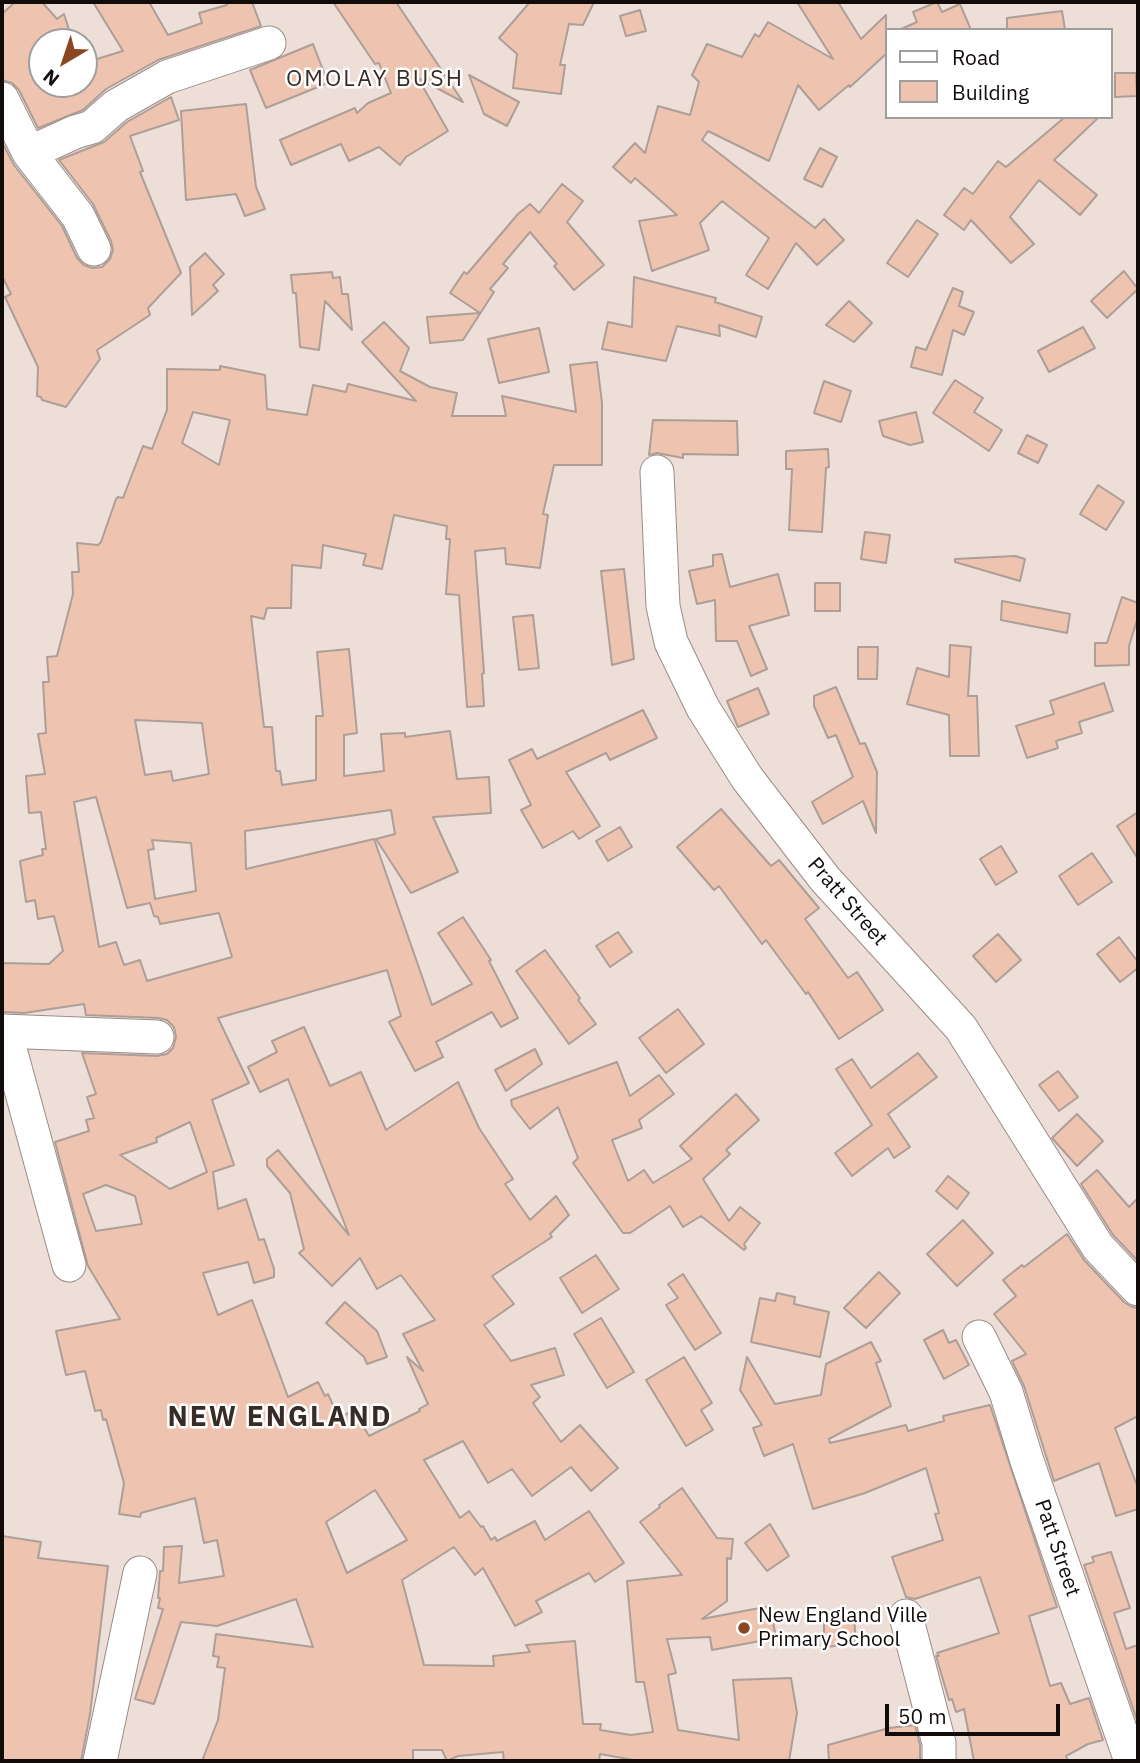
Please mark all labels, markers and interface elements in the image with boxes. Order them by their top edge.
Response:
north arrow [28,28,98,98]
legend [884,28,1112,119]
text: Road [952,43,1000,71]
text: N [38,64,64,91]
district label: OMOLAY BUSH [287,65,463,93]
text: Building [952,78,1029,106]
street label: Pratt Street [802,853,892,951]
district label: NEW ENGLAND [169,1401,391,1435]
street label: Patt Street [1029,1496,1085,1600]
place label: New England Ville Primary School [758,1603,927,1653]
marker: New England Ville Primary School [736,1620,752,1636]
scale bar [888,1690,1063,1734]
text: 50 m [898,1702,947,1730]

